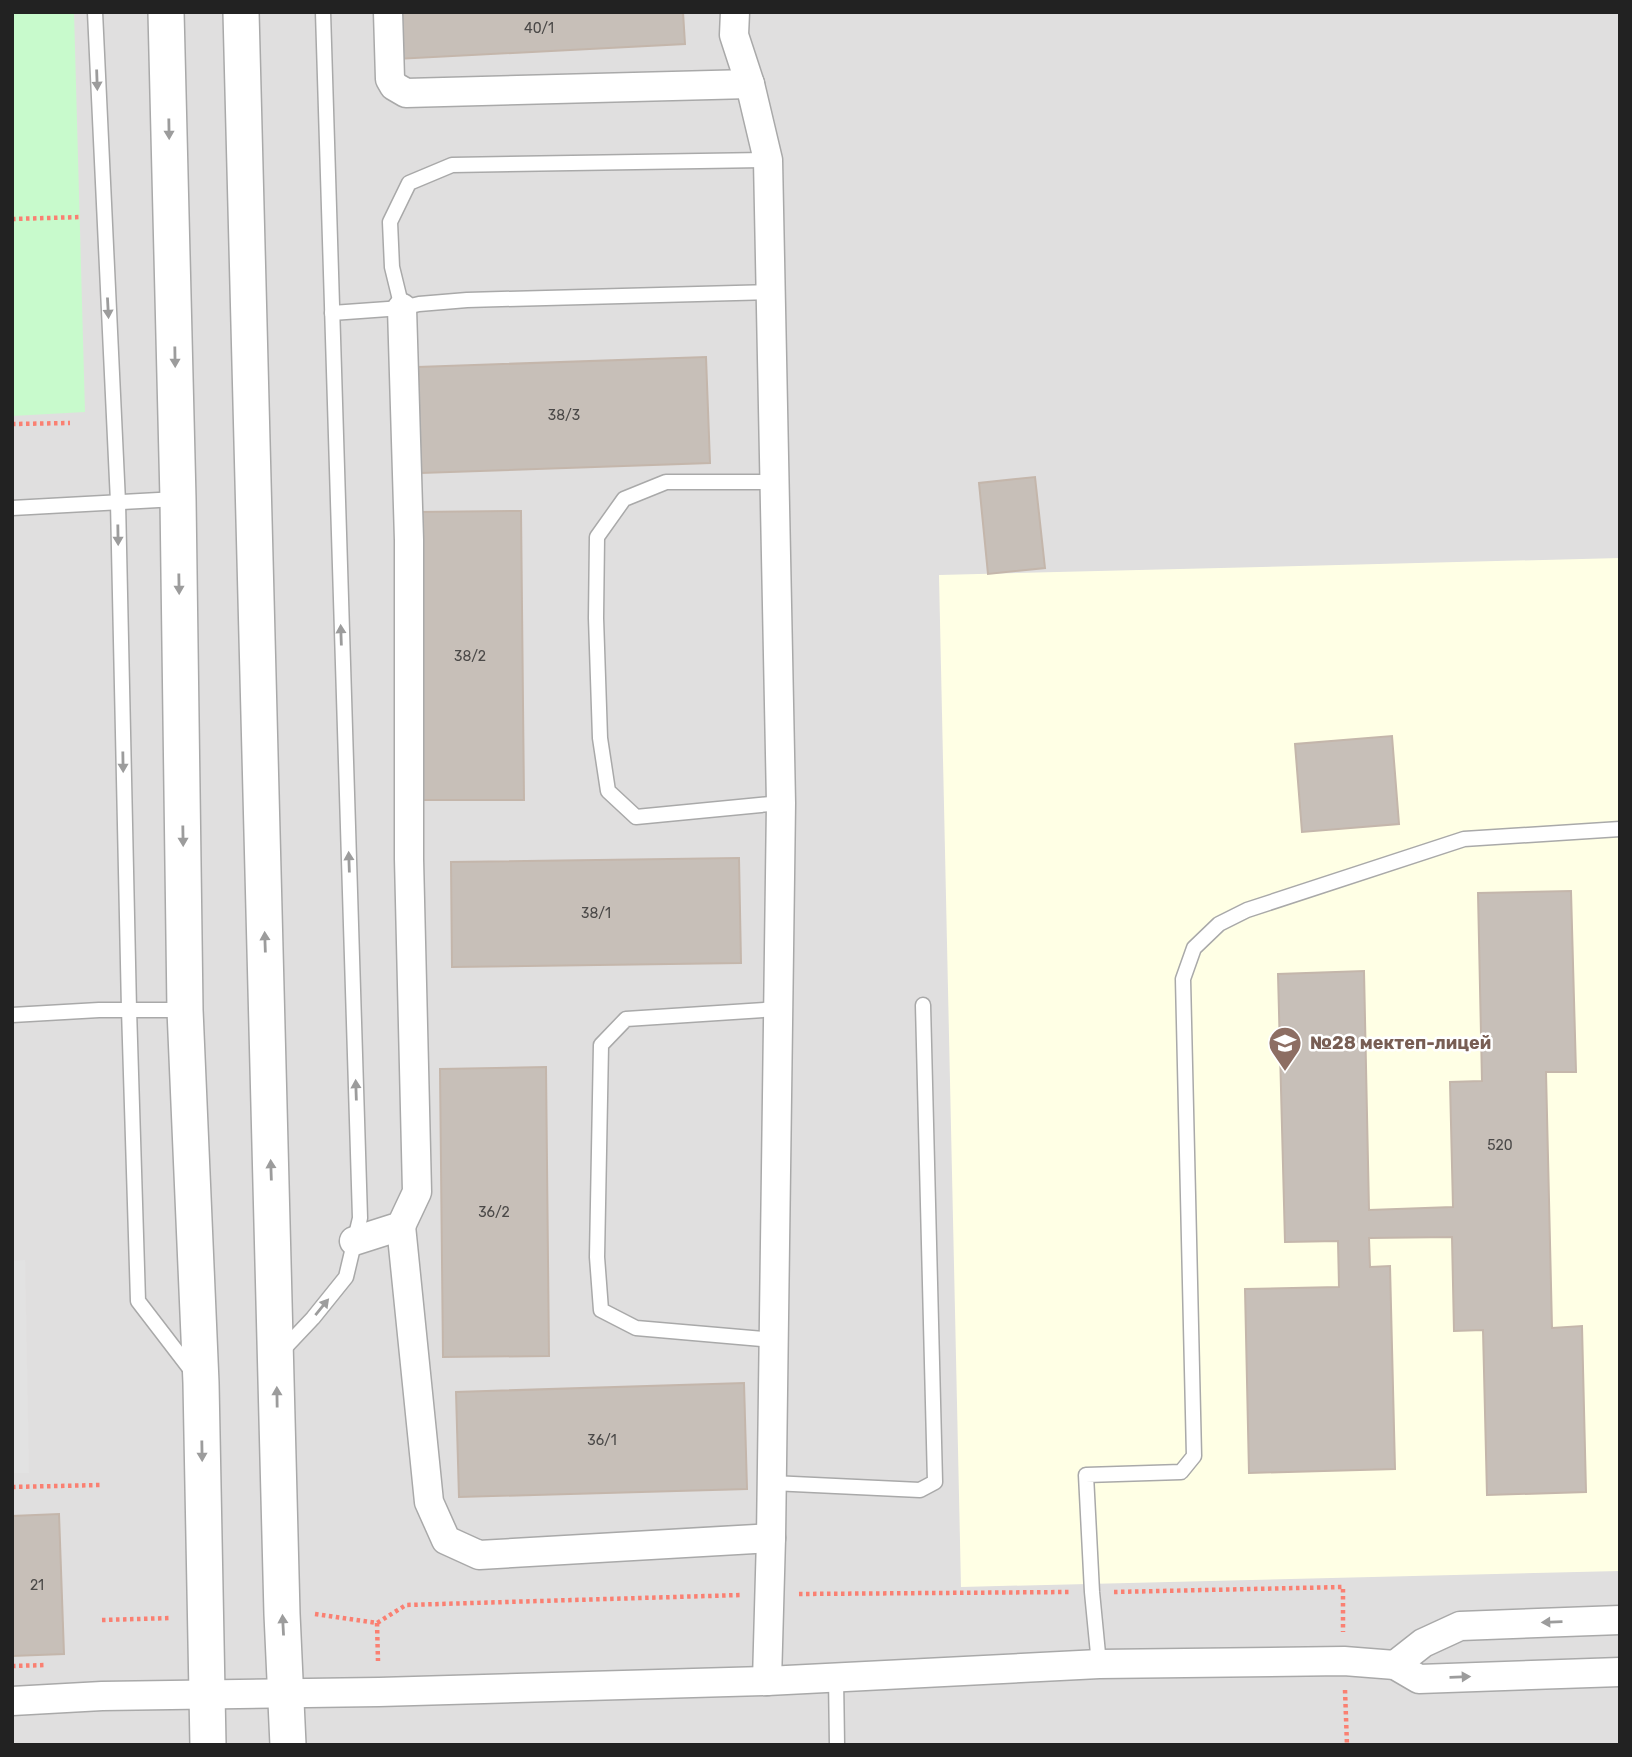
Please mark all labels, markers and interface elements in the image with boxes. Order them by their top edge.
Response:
house number: 40/1 [524,20,554,37]
one-way arrow [92,70,103,92]
one-way arrow [164,119,175,141]
one-way arrow [102,297,113,319]
one-way arrow [169,346,180,368]
house number: 38/3 [548,407,580,424]
one-way arrow [113,524,124,546]
one-way arrow [174,574,185,596]
one-way arrow [336,624,347,646]
house number: 38/2 [454,648,486,665]
one-way arrow [118,752,129,774]
one-way arrow [177,826,189,848]
one-way arrow [343,851,354,873]
house number: 38/1 [581,905,611,922]
one-way arrow [259,931,271,953]
school or university icon: №28 мектеп-лицей [1266,1024,1304,1073]
place label: №28 мектеп-лицей [1310,1032,1491,1054]
one-way arrow [350,1078,362,1100]
house number: 520 [1487,1137,1513,1154]
one-way arrow [265,1159,277,1181]
house number: 36/2 [478,1204,510,1221]
one-way arrow [314,1298,329,1316]
one-way arrow [271,1386,283,1408]
house number: 36/1 [587,1432,617,1449]
one-way arrow [197,1441,208,1463]
house number: 21 [30,1577,44,1594]
one-way arrow [277,1613,288,1635]
one-way arrow [1540,1617,1562,1628]
one-way arrow [1449,1672,1471,1683]

